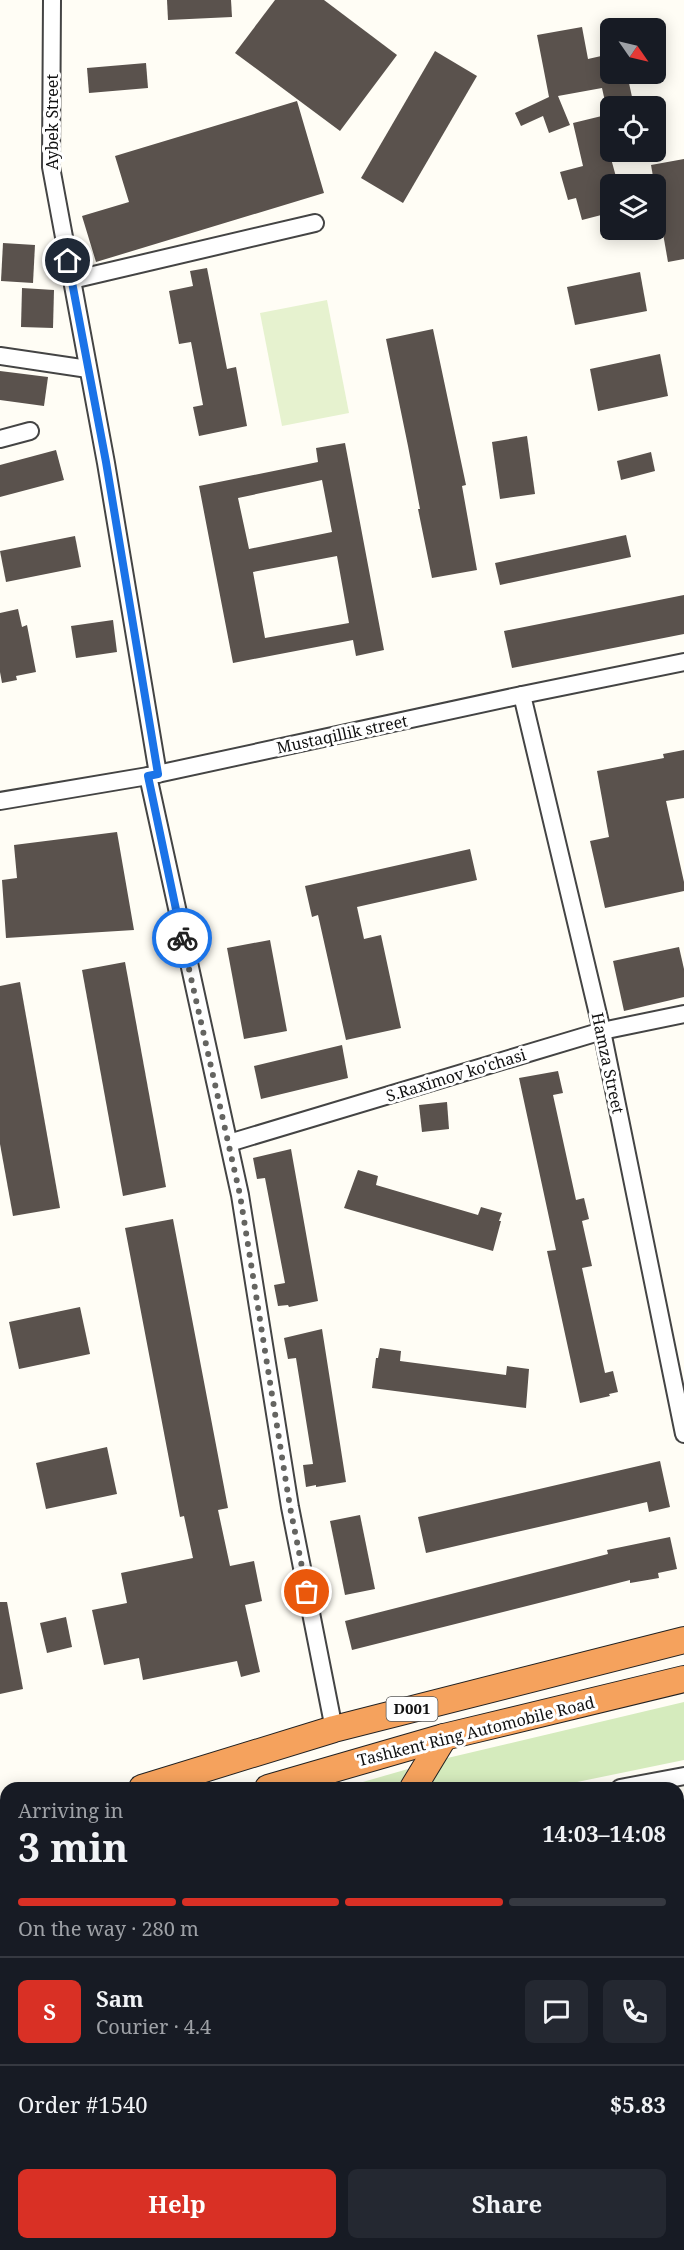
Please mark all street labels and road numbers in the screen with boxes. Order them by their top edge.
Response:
street label: Aybek Street [41,74,63,170]
street label: Mustaqillik street [274,709,410,759]
street label: Hamza Street [587,1010,630,1116]
street label: S.Raximov ko'chasi [383,1043,529,1107]
street label: Tashkent Ring Automobile Road [355,1691,597,1771]
road number: D001 [386,1697,438,1721]

